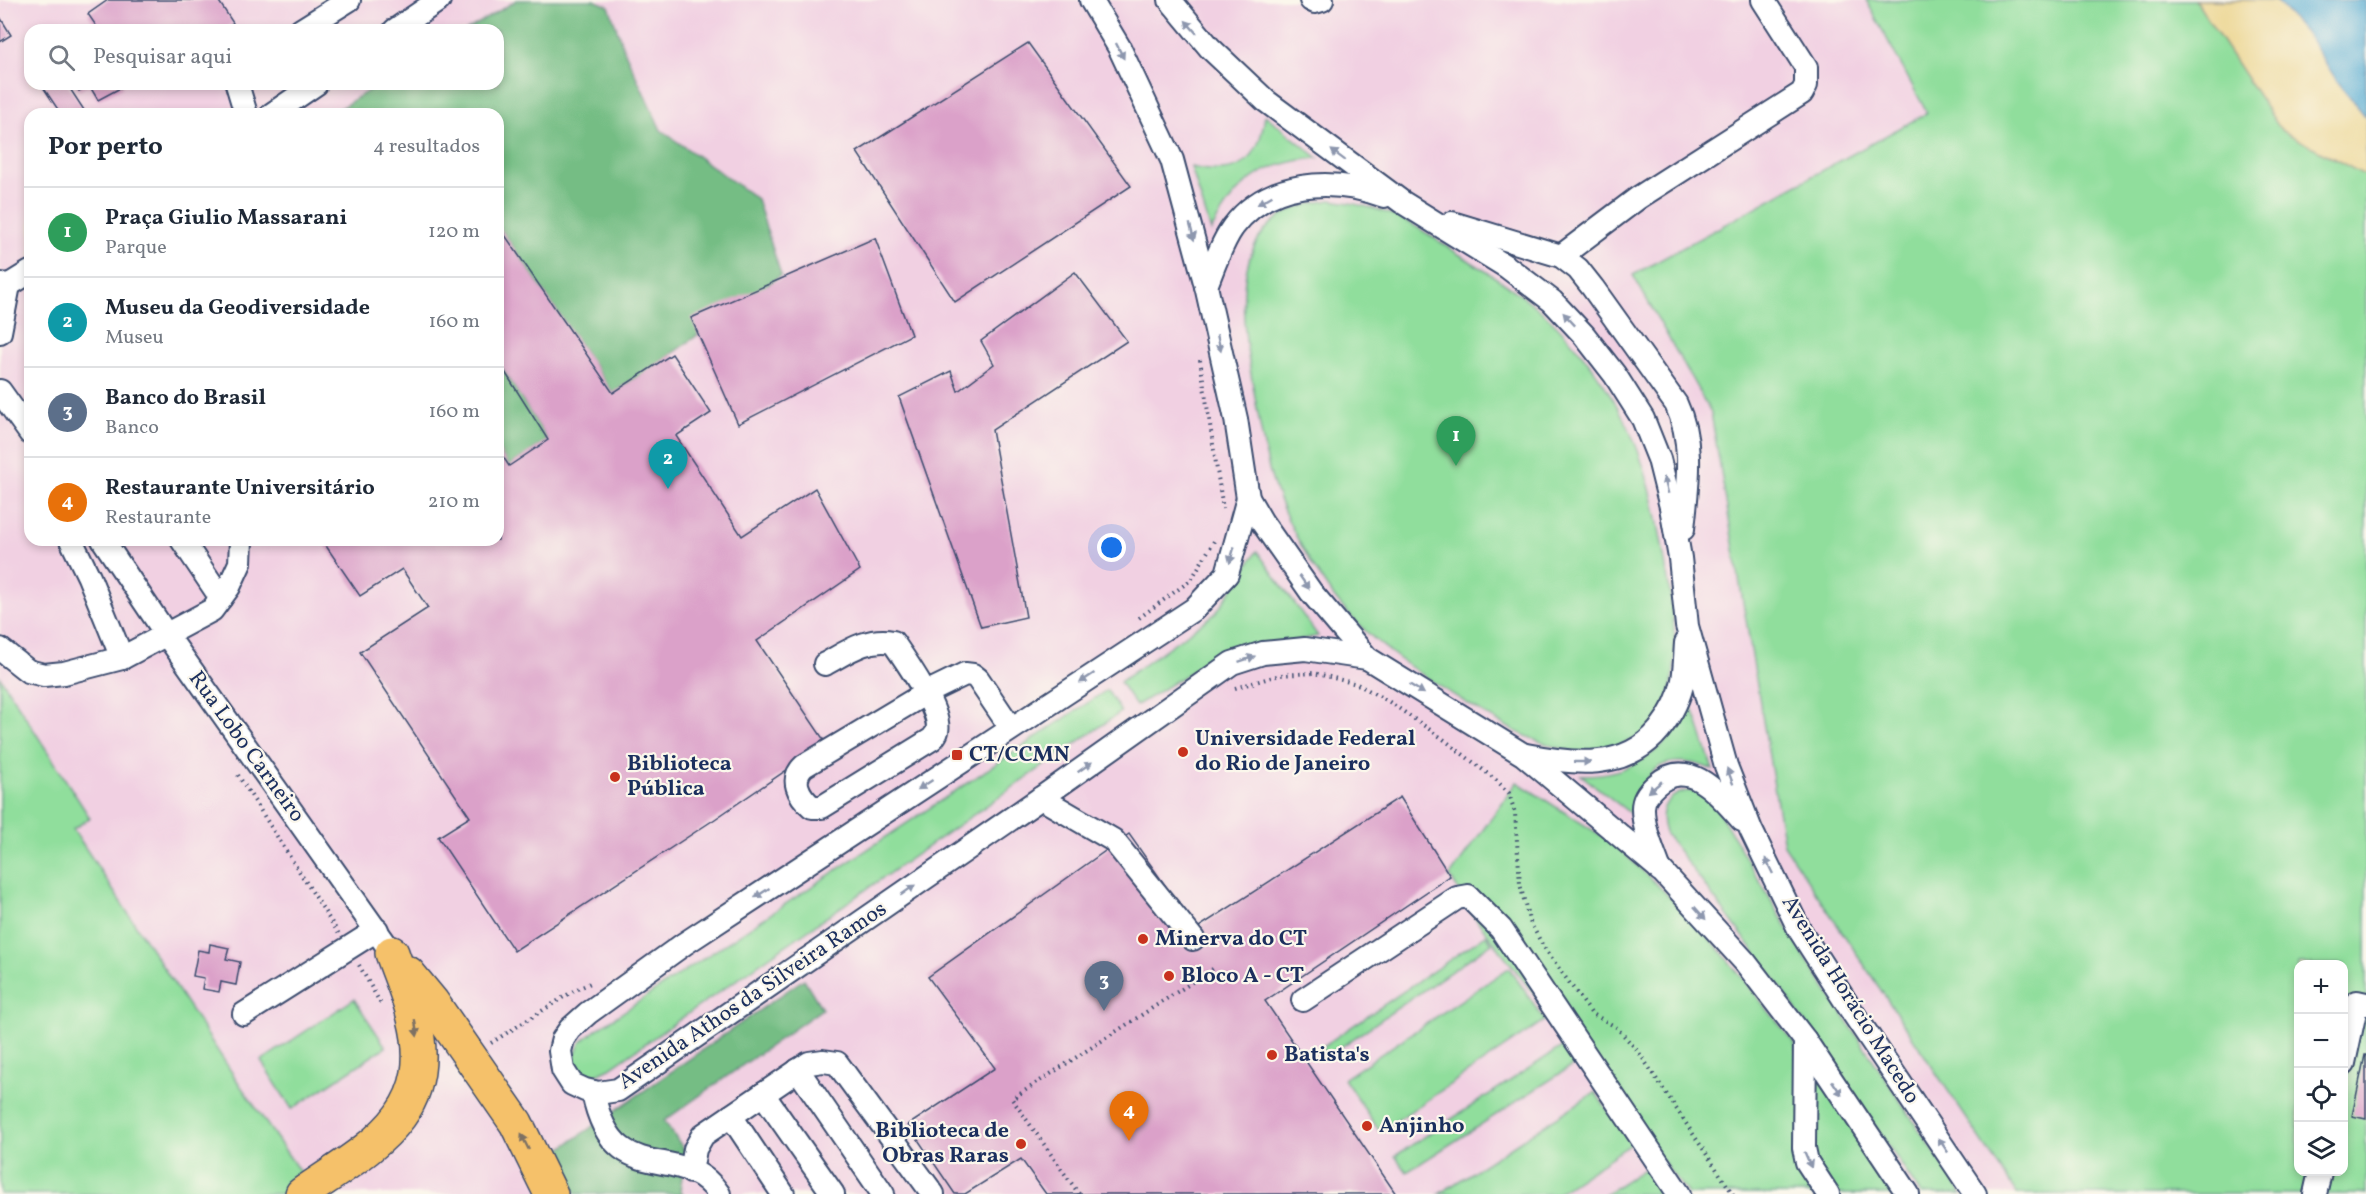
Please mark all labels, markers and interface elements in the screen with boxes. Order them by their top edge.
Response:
one-way arrow [1185,20,1198,35]
search box [24,24,504,90]
icon: search [45,41,78,74]
text: Pesquisar aqui [93,42,232,73]
one-way arrow [1115,42,1125,60]
text: Por perto [48,129,163,165]
text: 4 resultados [373,133,480,161]
one-way arrow [1331,149,1346,161]
one-way arrow [1256,195,1273,205]
text: Praça Giulio Massarani [105,203,347,234]
text: 1 [63,218,72,246]
text: 120 m [428,218,480,246]
one-way arrow [1187,223,1197,241]
text: Parque [105,234,167,262]
text: Museu da Geodiversidade [105,293,370,324]
text: 2 [62,308,73,336]
text: 160 m [428,308,480,336]
one-way arrow [1562,311,1576,326]
text: Museu [105,324,164,352]
one-way arrow [1215,333,1224,352]
text: Banco do Brasil [105,383,266,414]
text: 3 [62,398,73,426]
text: 160 m [428,398,480,426]
text: Banco [105,414,159,442]
pin: 1 [1436,416,1476,466]
pin: 2 [648,440,688,489]
text: Restaurante Universitário [105,473,375,504]
one-way arrow [1660,476,1670,494]
text: 4 [61,488,74,516]
text: 210 m [428,488,480,516]
text: Restaurante [105,504,211,532]
your location [1097,533,1126,562]
one-way arrow [1227,546,1236,564]
one-way arrow [1298,574,1309,590]
one-way arrow [1238,653,1256,663]
street label: Rua Lobo Carneiro [180,665,312,829]
one-way arrow [1080,672,1096,684]
one-way arrow [1409,683,1425,694]
place label: Universidade Federal do Rio de Janeiro [1195,724,1415,780]
place label: CT/CCMN [969,740,1070,771]
marker: Universidade Federal do Rio de Janeiro [1176,745,1190,759]
marker: CT/CCMN [950,748,964,762]
place label: Biblioteca Pública [627,749,732,805]
one-way arrow [1573,757,1592,767]
one-way arrow [1077,761,1093,773]
one-way arrow [1724,767,1734,785]
marker: Biblioteca Pública [608,770,622,784]
one-way arrow [916,780,933,791]
one-way arrow [1648,780,1663,793]
one-way arrow [1764,858,1773,875]
one-way arrow [899,884,915,896]
one-way arrow [754,887,770,898]
street label: Avenida Horácio Macedo [1773,890,1927,1110]
street label: Avenida Athos da Silveira Ramos [613,894,893,1098]
one-way arrow [1693,906,1707,921]
place label: Minerva do CT [1155,924,1307,955]
marker: Minerva do CT [1136,932,1150,946]
map controls [2294,960,2348,1176]
button: + [2294,960,2348,1014]
place label: Bloco A - CT [1181,961,1304,992]
pin: 3 [1084,962,1124,1011]
marker: Bloco A - CT [1162,969,1176,983]
button: − [2294,1014,2348,1068]
one-way arrow [411,1019,420,1038]
place label: Batista's [1284,1040,1370,1071]
marker: Batista's [1265,1048,1279,1062]
button: locate [2294,1068,2348,1122]
one-way arrow [1831,1080,1843,1096]
pin: 4 [1110,1092,1148,1141]
place label: Anjinho [1379,1111,1465,1142]
place label: Biblioteca de Obras Raras [875,1116,1009,1172]
marker: Anjinho [1360,1119,1374,1133]
button: layers [2294,1122,2348,1176]
one-way arrow [521,1133,530,1150]
marker: Biblioteca de Obras Raras [1014,1137,1028,1151]
one-way arrow [1937,1137,1948,1154]
one-way arrow [1803,1152,1813,1170]

